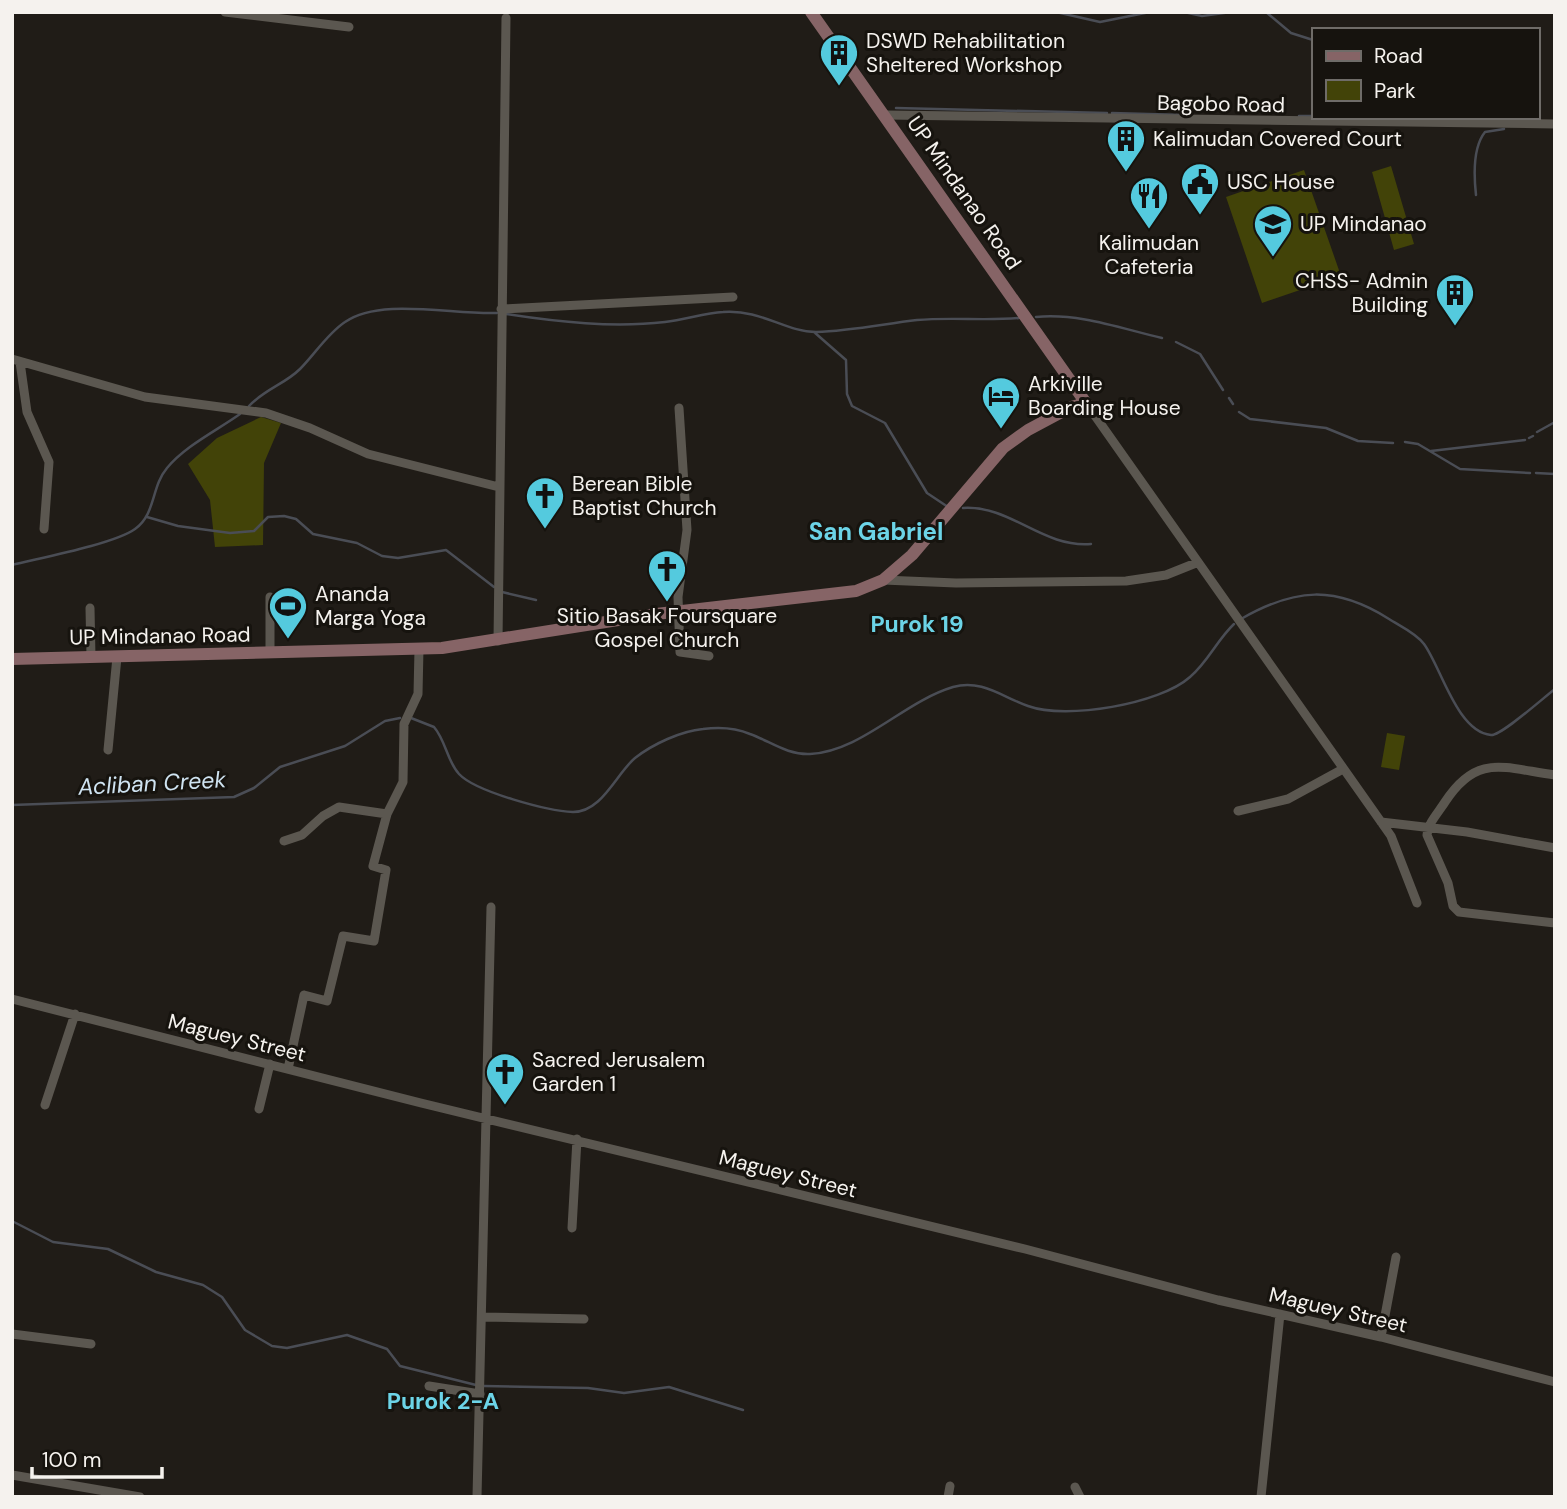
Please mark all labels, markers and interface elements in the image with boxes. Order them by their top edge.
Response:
place label: DSWD Rehabilitation Sheltered Workshop [866,27,1065,79]
legend [1312,28,1539,119]
building icon: DSWD Rehabilitation Sheltered Workshop [818,32,860,87]
text: Road [1374,42,1423,70]
text: Park [1374,77,1416,105]
street label: Bagobo Road [1157,89,1285,119]
street label: UP Mindanao Road [901,111,1027,275]
building icon: Kalimudan Covered Court [1105,118,1147,173]
place label: Kalimudan Covered Court [1153,125,1402,153]
public building icon: USC House [1179,161,1221,216]
place label: USC House [1227,168,1335,196]
restaurant icon: Kalimudan Cafeteria [1128,175,1170,230]
school or university icon: UP Mindanao [1252,203,1294,258]
place label: UP Mindanao [1300,210,1427,238]
place label: Kalimudan Cafeteria [1099,229,1199,281]
place label: CHSS- Admin Building [1295,267,1428,319]
building icon: CHSS- Admin Building [1434,272,1476,327]
place label: Arkiville Boarding House [1028,370,1181,422]
hotel icon: Arkiville Boarding House [980,375,1022,430]
place label: Berean Bible Baptist Church [572,470,717,522]
church icon: Berean Bible Baptist Church [524,475,566,530]
district label: San Gabriel [809,516,943,547]
church icon: Sitio Basak Foursquare Gospel Church [646,548,688,603]
place label: Ananda Marga Yoga [315,580,426,632]
sports icon: Ananda Marga Yoga [267,585,309,640]
place label: Sitio Basak Foursquare Gospel Church [557,602,777,654]
district label: Purok 19 [870,609,964,639]
street label: UP Mindanao Road [69,620,251,652]
water label: Acliban Creek [76,764,227,802]
street label: Maguey Street [165,1007,309,1069]
place label: Sacred Jerusalem Garden 1 [532,1046,705,1098]
church icon: Sacred Jerusalem Garden 1 [484,1051,526,1106]
street label: Maguey Street [716,1143,860,1205]
street label: Maguey Street [1266,1280,1410,1340]
district label: Purok 2-A [387,1386,499,1416]
scale bar [32,1436,161,1480]
text: 100 m [42,1446,102,1474]

